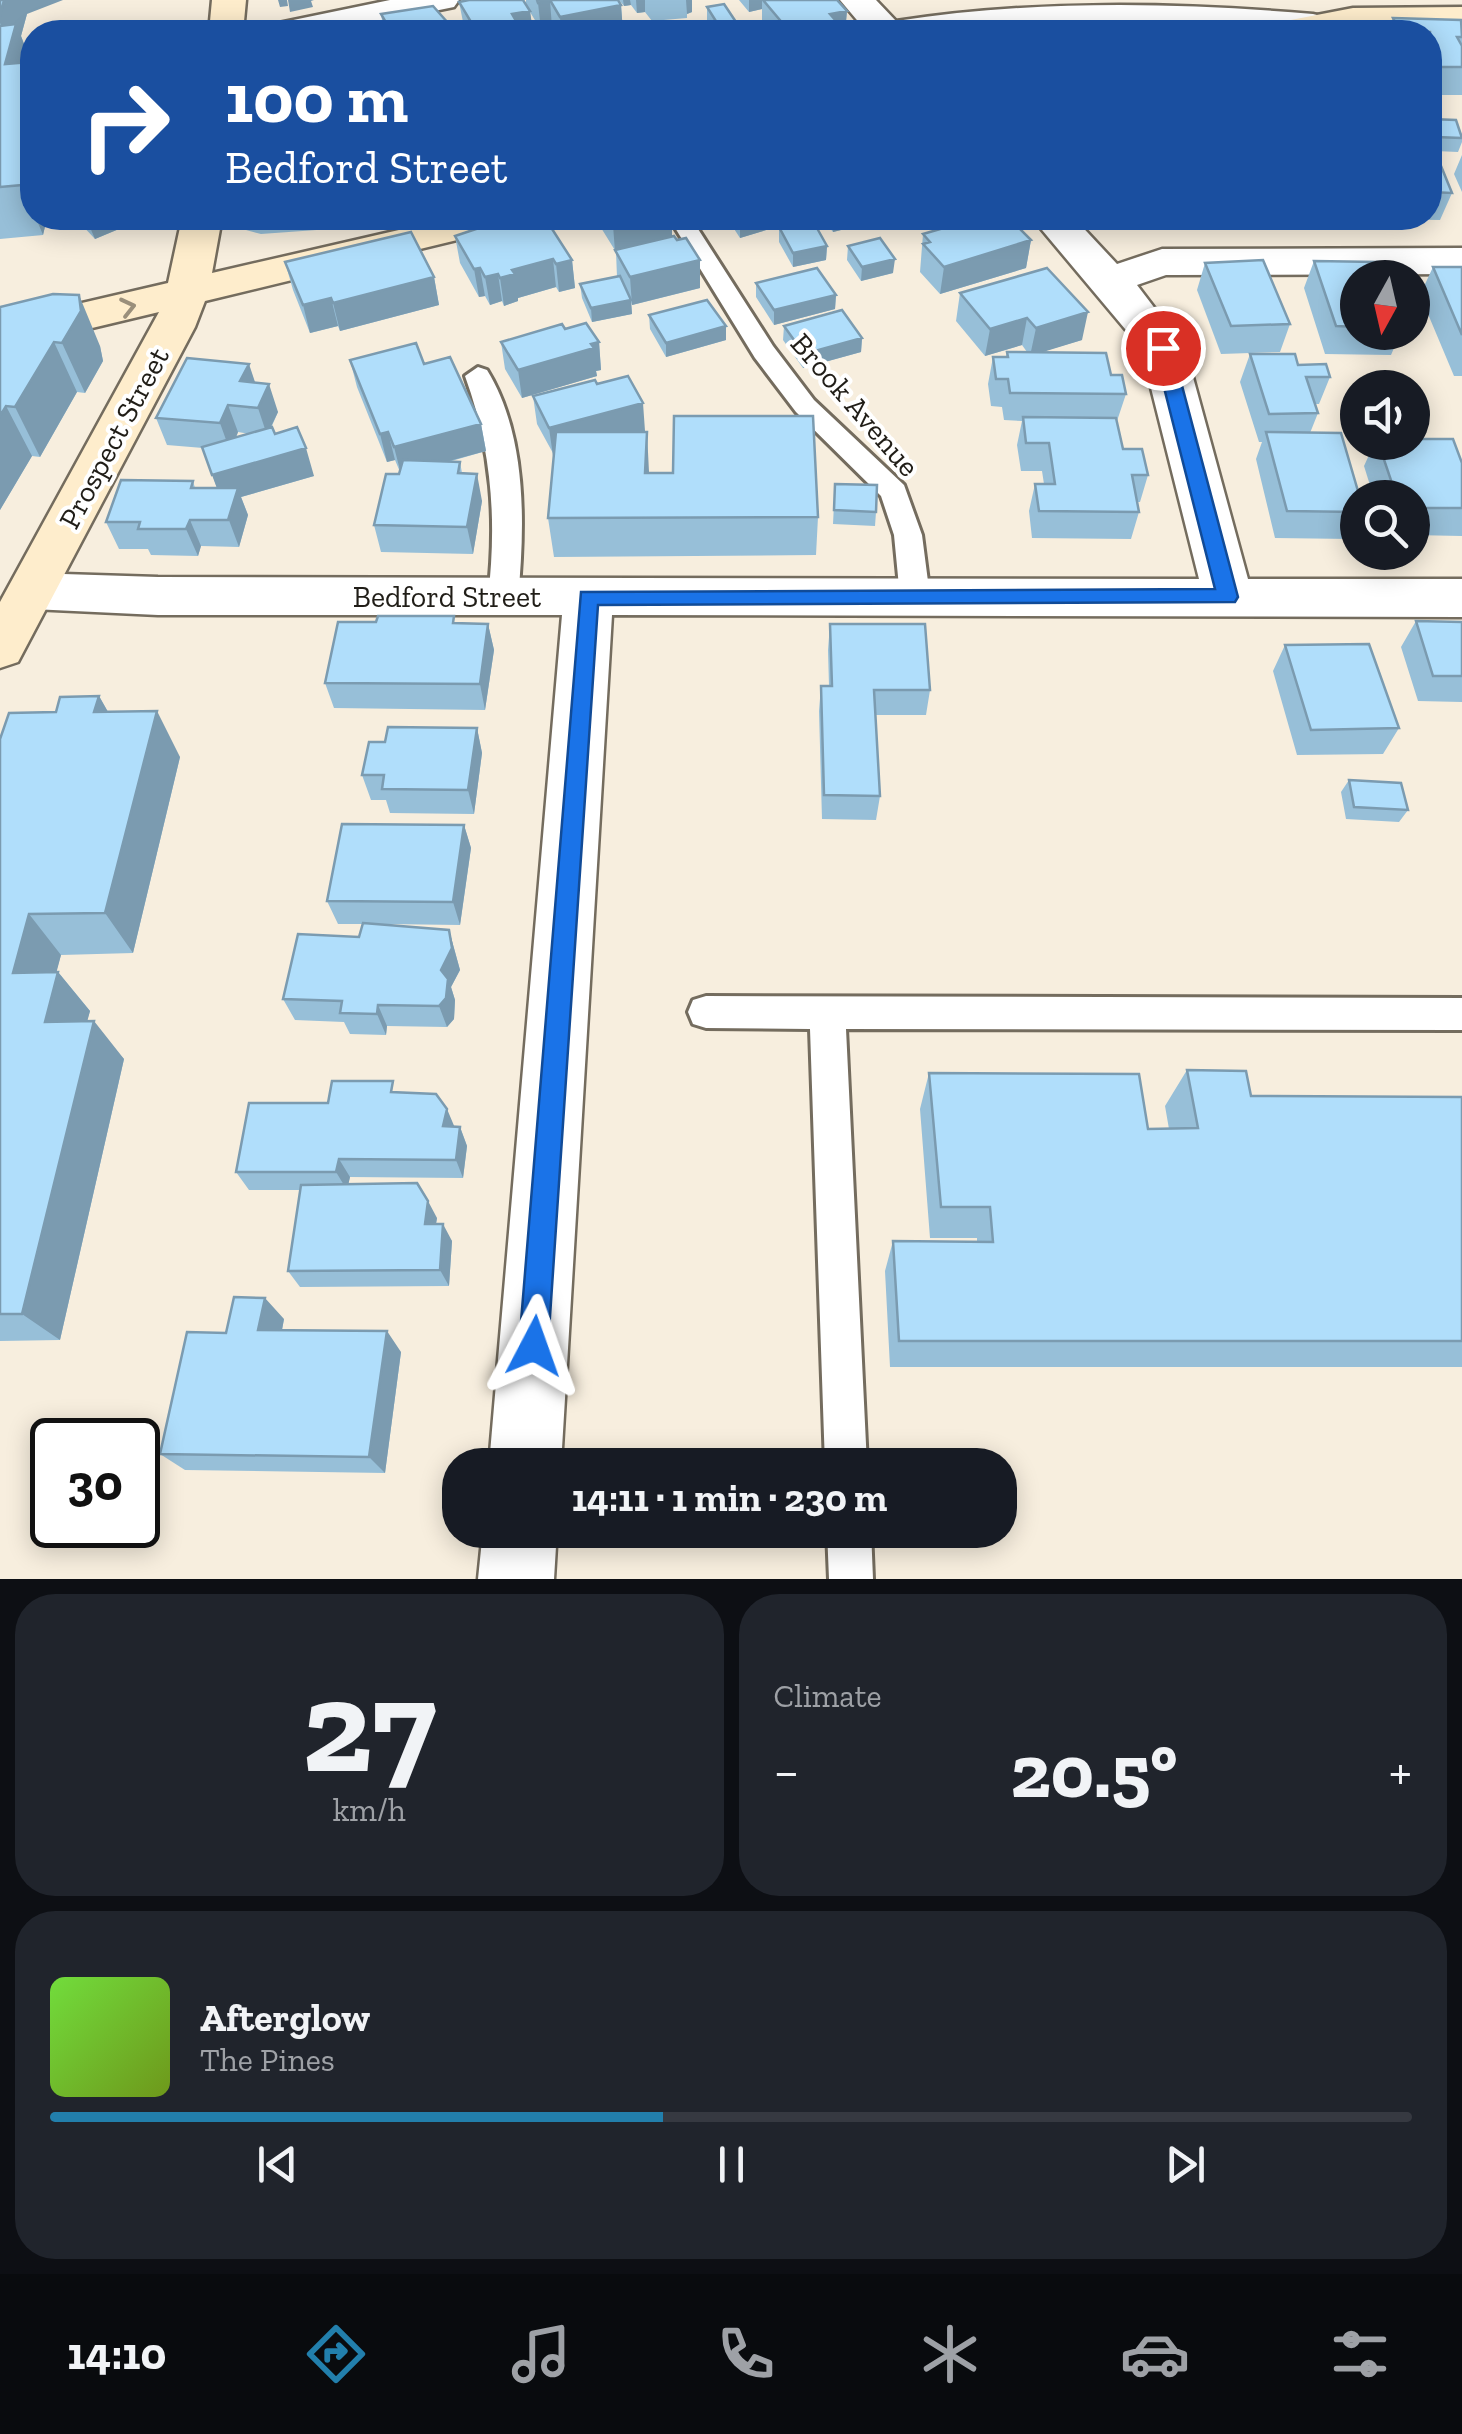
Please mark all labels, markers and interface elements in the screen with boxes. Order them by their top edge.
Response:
text: 100 m [225,56,408,140]
icon: right [60,60,190,190]
text: Bedford Street [225,141,508,195]
north arrow [1340,260,1430,350]
map controls [1340,260,1430,570]
one-way arrow [119,298,136,319]
pin [1121,306,1206,391]
icon: arrive [1136,321,1191,376]
street label: Brook Avenue [783,326,927,484]
street label: Prospect Street [51,341,177,535]
button: sound [1340,370,1430,460]
button: search [1340,480,1430,570]
street label: Bedford Street [353,579,541,615]
position arrow [482,1294,586,1398]
speed limit sign: 30 [30,1418,160,1548]
text: 14:11 · 1 min · 230 m [572,1475,887,1521]
text: 27 [302,1648,436,1804]
text: Climate [774,1677,882,1715]
text: 20.5° [1011,1726,1178,1816]
text: − [774,1738,799,1804]
text: + [1389,1738,1412,1804]
text: km/h [333,1791,406,1829]
text: Afterglow [200,1995,370,2041]
text: The Pines [200,2041,335,2079]
icon: previous [250,2137,305,2192]
icon: pause [704,2137,759,2192]
icon: next [1158,2137,1213,2192]
icon: directions [301,2319,371,2389]
icon: music [506,2319,576,2389]
icon: phone [711,2319,781,2389]
icon: climate [915,2319,985,2389]
icon: car [1120,2319,1190,2389]
icon: filters [1325,2319,1395,2389]
text: 14:10 [67,2327,166,2381]

